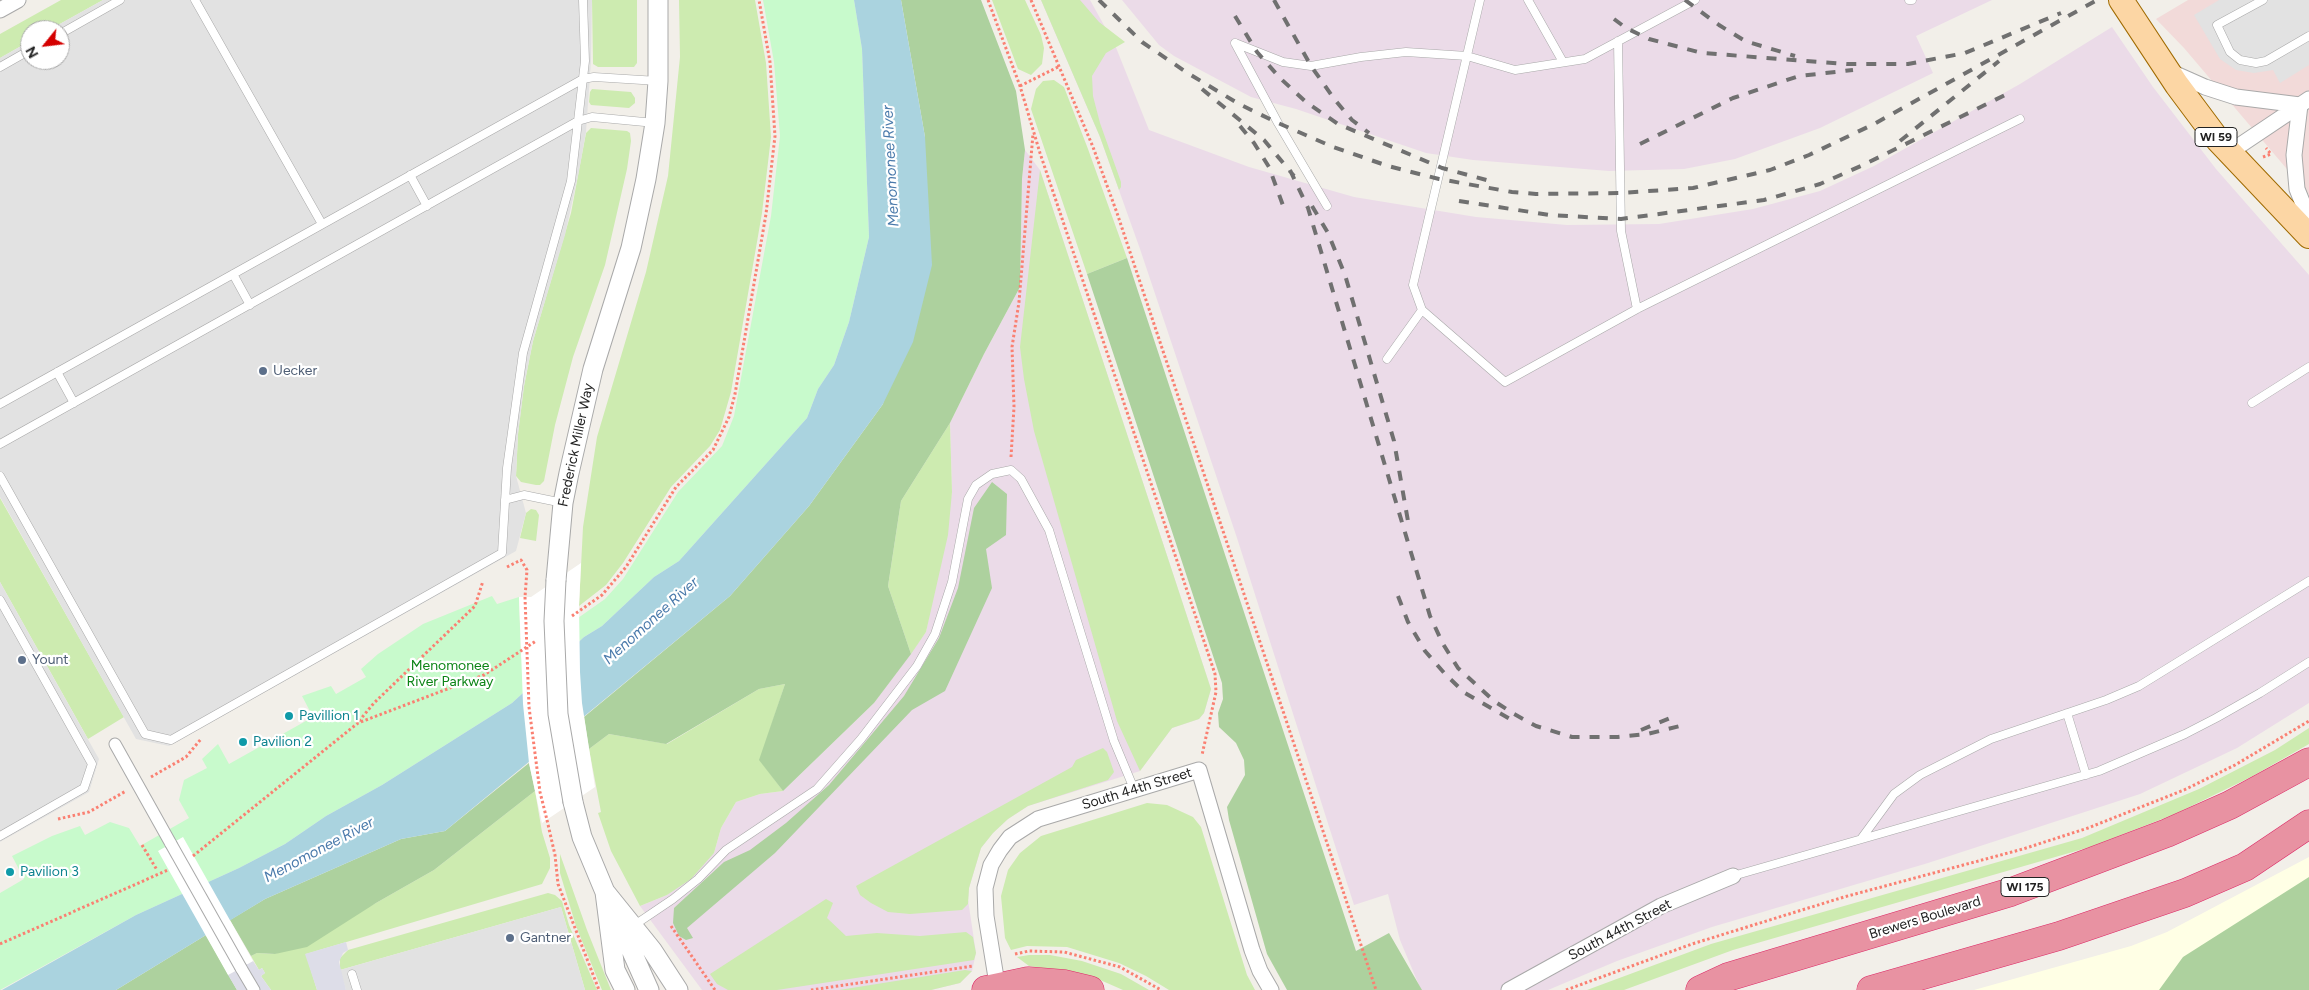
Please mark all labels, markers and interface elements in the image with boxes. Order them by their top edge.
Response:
north arrow [20,20,70,70]
text: N [22,43,42,61]
water label: Menomonee River [879,105,903,227]
road number: WI 59 [2195,128,2237,146]
place label: Uecker [273,363,317,379]
marker: Uecker [257,365,269,377]
street label: Frederick Miller Way [555,382,597,508]
water label: Menomonee River [600,574,702,668]
place label: Yount [32,652,69,668]
marker: Yount [16,654,28,666]
park label: Menomonee River Parkway [407,658,493,690]
place label: Pavillion 1 [299,708,359,724]
marker: Pavillion 1 [283,710,295,722]
place label: Pavilion 2 [253,734,312,750]
marker: Pavilion 2 [237,736,249,748]
street label: South 44th Street [1080,764,1194,814]
water label: Menomonee River [261,813,377,887]
place label: Pavilion 3 [20,864,79,880]
marker: Pavilion 3 [4,866,16,878]
road number: WI 175 [2001,878,2049,896]
street label: Brewers Boulevard [1867,893,1983,943]
street label: South 44th Street [1566,896,1674,964]
place label: Gantner [520,930,571,946]
marker: Gantner [504,932,516,944]

